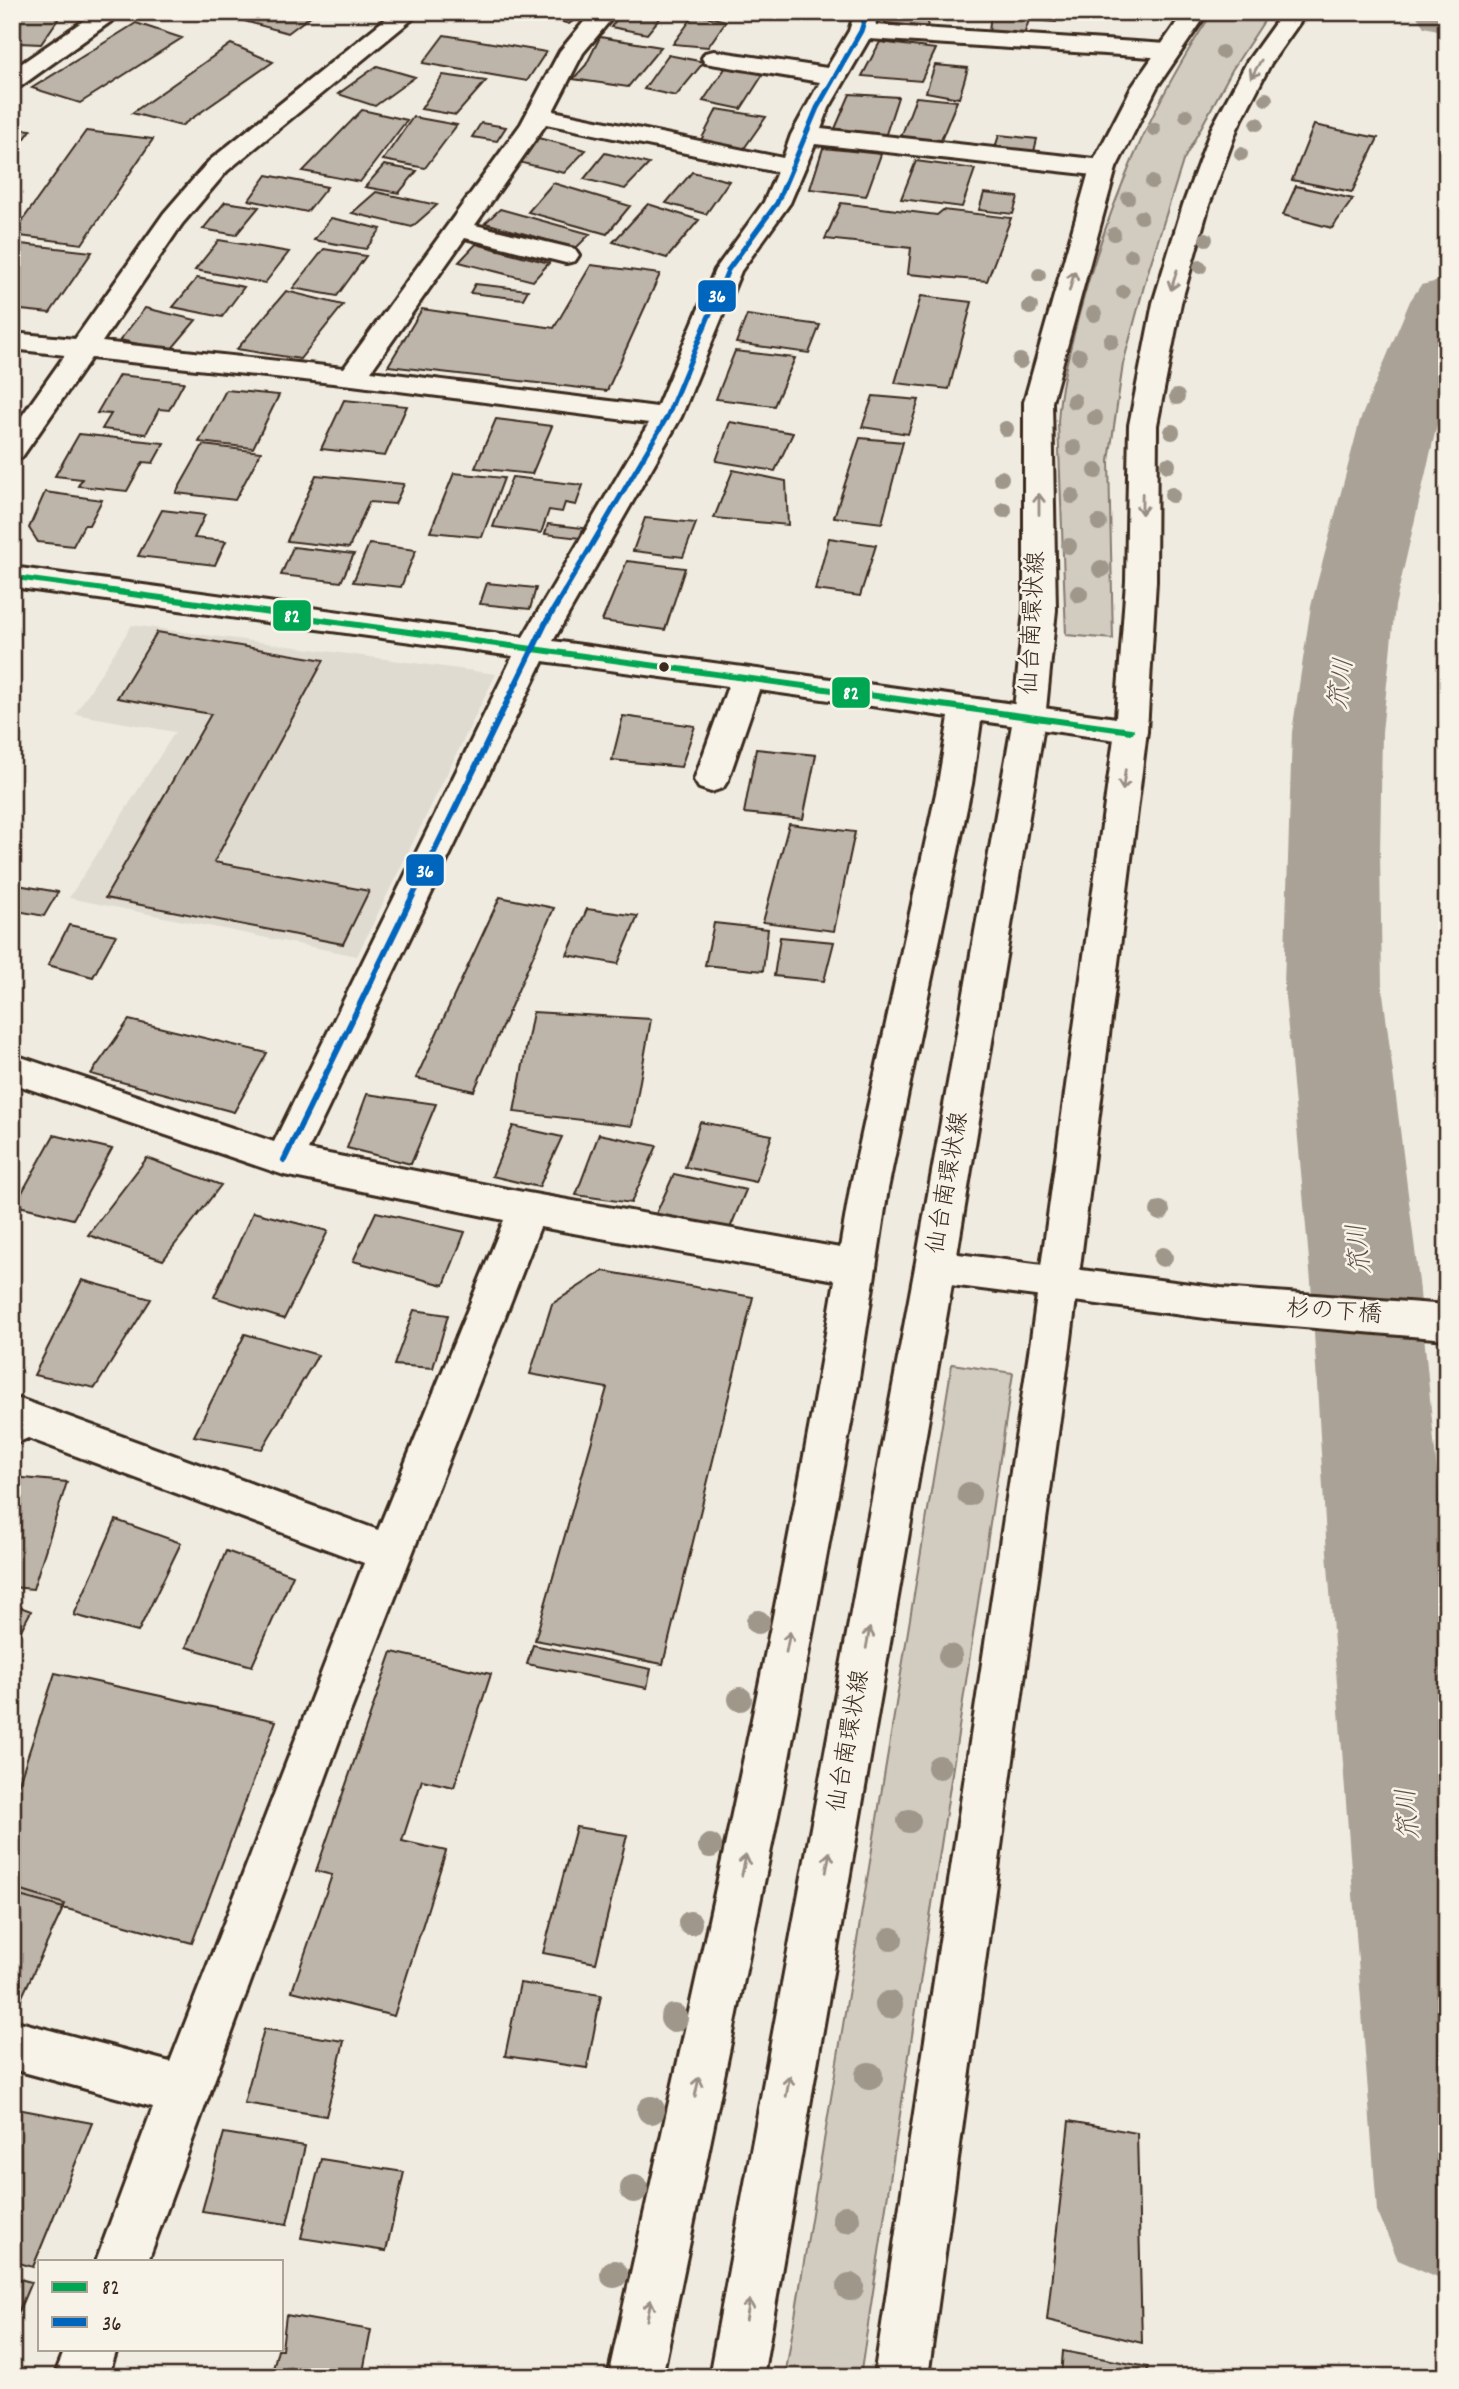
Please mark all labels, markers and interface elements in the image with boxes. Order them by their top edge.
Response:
one-way arrow [1249,58,1263,78]
one-way arrow [1167,269,1180,291]
one-way arrow [1066,270,1079,292]
line badge: 36 [697,279,737,313]
text: 36 [708,285,726,312]
one-way arrow [1135,492,1149,515]
one-way arrow [1032,493,1046,516]
street label: 仙台南環状線 [1013,550,1055,696]
line badge: 82 [272,599,312,632]
text: 82 [284,605,300,632]
water label: 笊川 [1321,656,1365,712]
unlabelled marker [657,660,671,674]
line badge: 82 [831,676,871,709]
text: 82 [843,682,859,709]
one-way arrow [1118,768,1131,790]
line badge: 36 [405,853,445,887]
text: 36 [416,860,434,887]
street label: 仙台南環状線 [920,1109,978,1257]
water label: 笊川 [1340,1221,1382,1277]
street label: 杉の下橋 [1285,1293,1383,1333]
one-way arrow [862,1627,876,1650]
one-way arrow [782,1631,796,1654]
street label: 仙台南環状線 [821,1667,879,1815]
water label: 笊川 [1389,1786,1431,1842]
one-way arrow [822,1851,836,1874]
one-way arrow [738,1854,752,1877]
one-way arrow [782,2075,795,2098]
one-way arrow [690,2076,704,2099]
legend [38,2260,284,2350]
text: 82 [102,2275,120,2305]
one-way arrow [643,2299,657,2322]
one-way arrow [742,2299,755,2322]
text: 36 [102,2311,122,2341]

